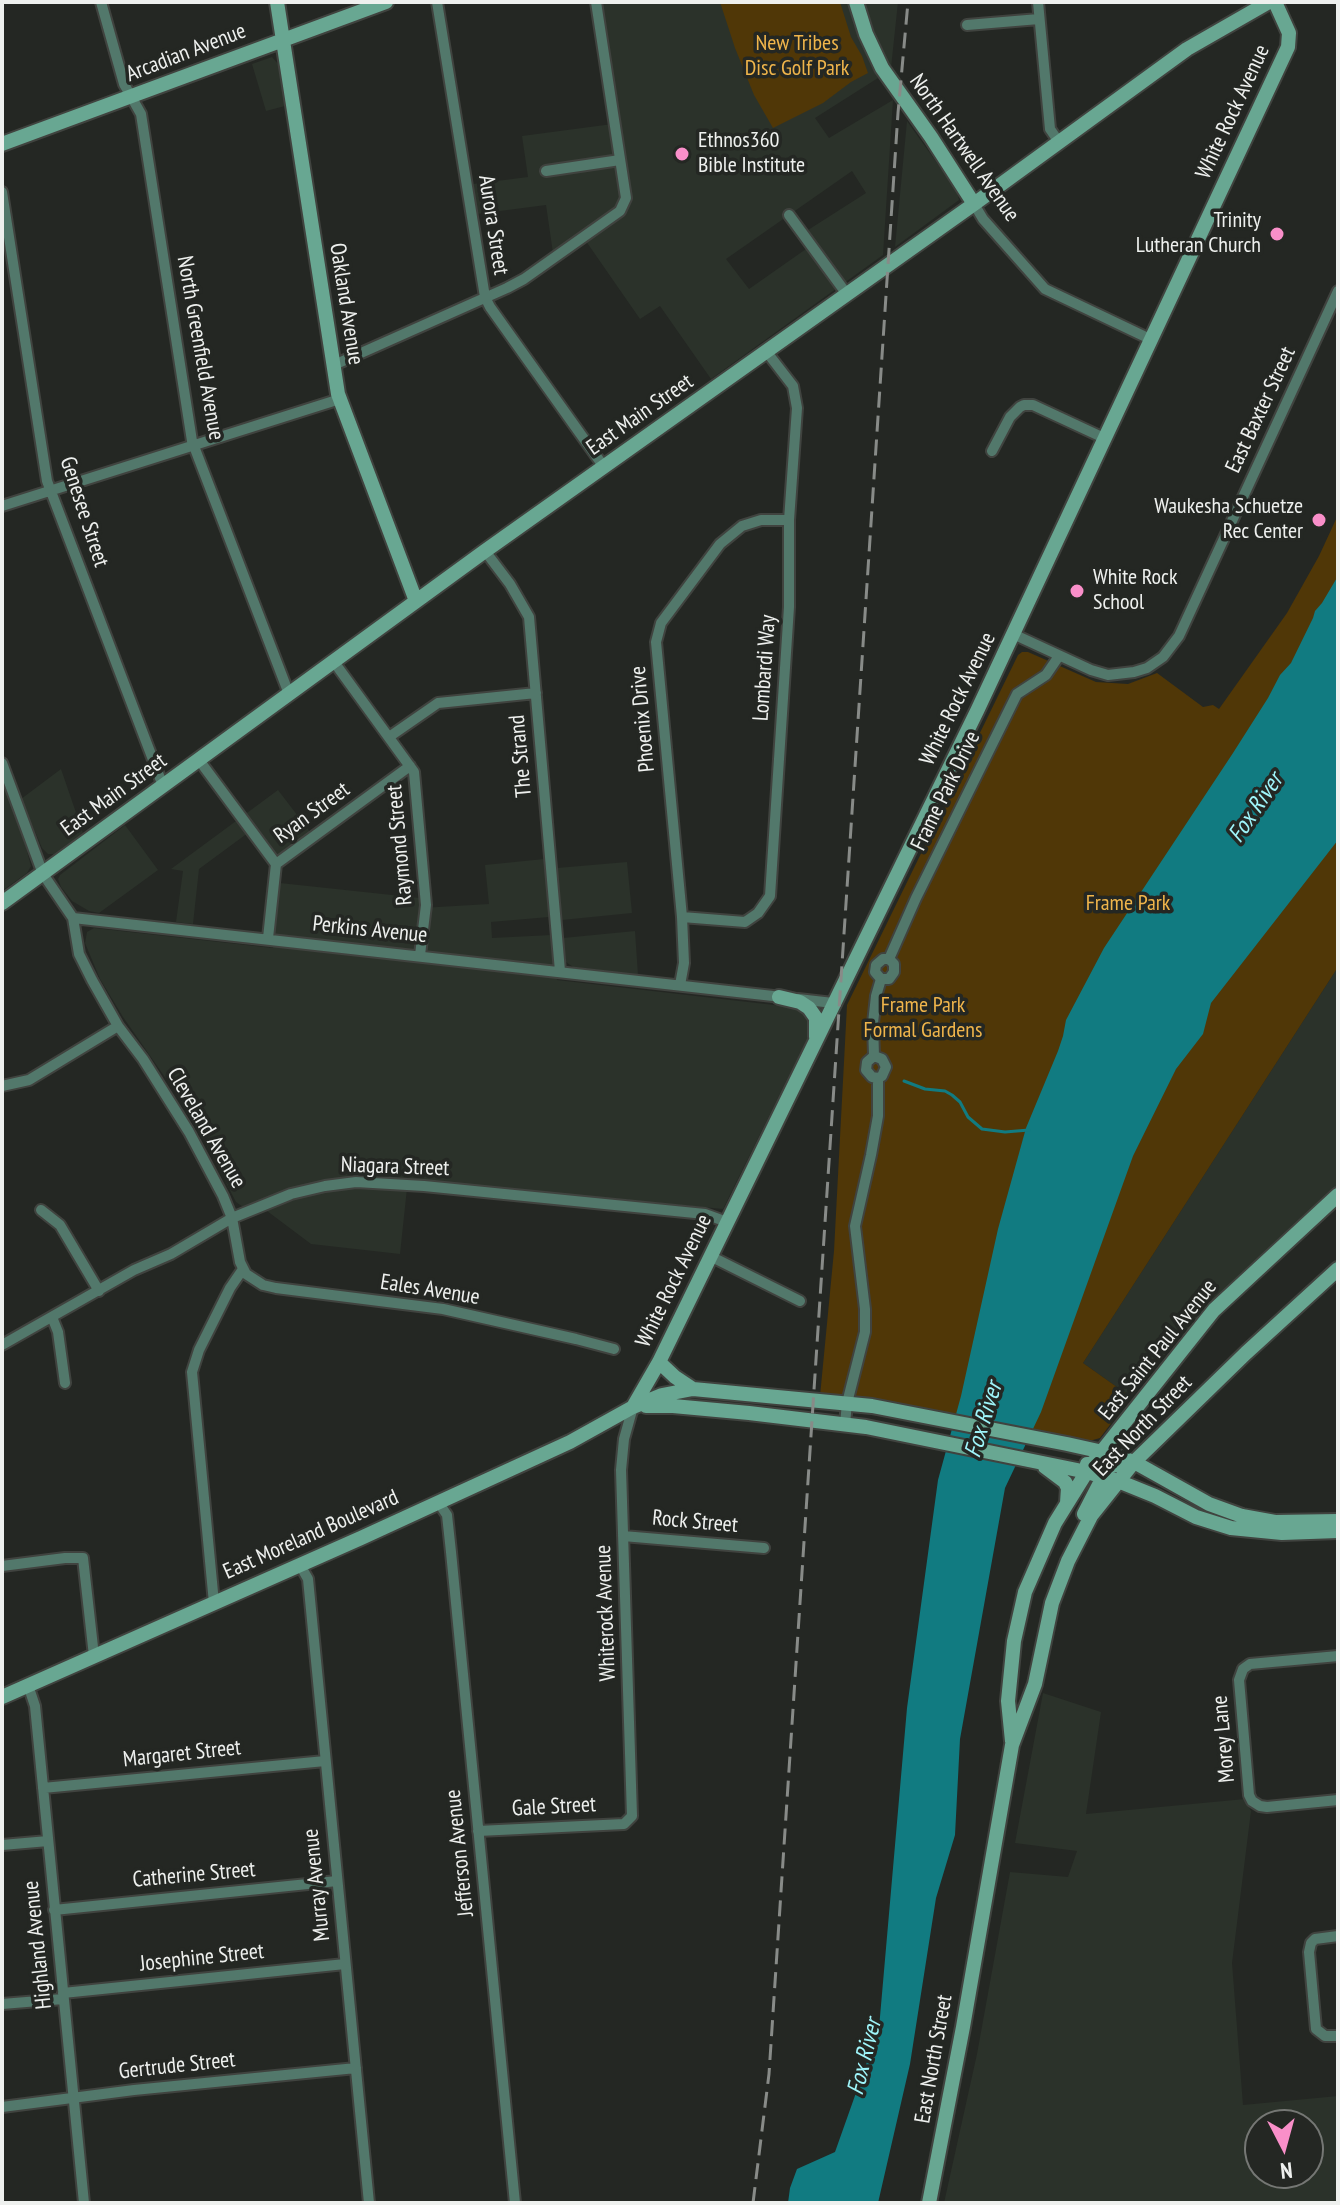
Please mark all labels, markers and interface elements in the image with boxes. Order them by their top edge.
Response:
street label: Arcadian Avenue [122,18,250,88]
park label: New Tribes Disc Golf Park [745,31,849,82]
street label: White Rock Avenue [1190,41,1276,183]
street label: North Hartwell Avenue [903,69,1025,227]
place label: Ethnos360 Bible Institute [698,128,805,180]
marker: Ethnos360 Bible Institute [673,145,691,163]
street label: Aurora Street [472,173,514,277]
place label: Trinity Lutheran Church [1136,208,1261,260]
marker: Trinity Lutheran Church [1268,225,1286,243]
street label: Oakland Avenue [323,241,369,367]
street label: North Greenfield Avenue [171,254,229,442]
street label: East Baxter Street [1220,343,1302,477]
street label: East Main Street [582,369,698,461]
street label: Genesee Street [54,454,114,570]
place label: Waukesha Schuetze Rec Center [1154,494,1303,546]
marker: Waukesha Schuetze Rec Center [1310,511,1328,529]
place label: White Rock School [1093,565,1177,616]
marker: White Rock School [1068,582,1086,600]
street label: Lombardi Way [748,614,782,722]
street label: White Rock Avenue [914,628,1002,770]
street label: Phoenix Drive [625,665,661,773]
street label: The Strand [504,714,538,798]
street label: Frame Park Drive [906,727,986,855]
street label: East Main Street [56,748,172,842]
water label: Fox River [1222,768,1290,848]
street label: Ryan Street [269,777,355,849]
street label: Raymond Street [382,784,418,906]
park label: Frame Park [1086,891,1170,917]
street label: Perkins Avenue [311,911,429,949]
park label: Frame Park Formal Gardens [864,993,982,1044]
street label: Cleveland Avenue [161,1063,251,1193]
street label: Niagara Street [340,1152,450,1182]
street label: White Rock Avenue [630,1210,718,1352]
street label: Eales Avenue [378,1269,482,1311]
street label: East Saint Paul Avenue [1093,1275,1223,1425]
street label: East North Street [1088,1370,1198,1482]
water label: Fox River [959,1379,1009,1461]
street label: East Moreland Boulevard [219,1485,403,1585]
street label: Rock Street [651,1505,739,1539]
street label: Whiterock Avenue [590,1544,622,1682]
street label: Morey Lane [1207,1694,1241,1784]
street label: Margaret Street [122,1735,242,1773]
street label: Jefferson Avenue [440,1788,480,1918]
street label: Gale Street [511,1792,597,1822]
street label: Murray Avenue [298,1827,336,1943]
street label: Catherine Street [132,1856,256,1894]
street label: Highland Avenue [18,1879,58,2011]
street label: Josephine Street [139,1938,265,1978]
street label: East North Street [910,1993,958,2125]
water label: Fox River [842,2016,888,2098]
street label: Gertrude Street [117,2047,237,2085]
north arrow [1244,2109,1324,2189]
text: N [1279,2156,1294,2185]

